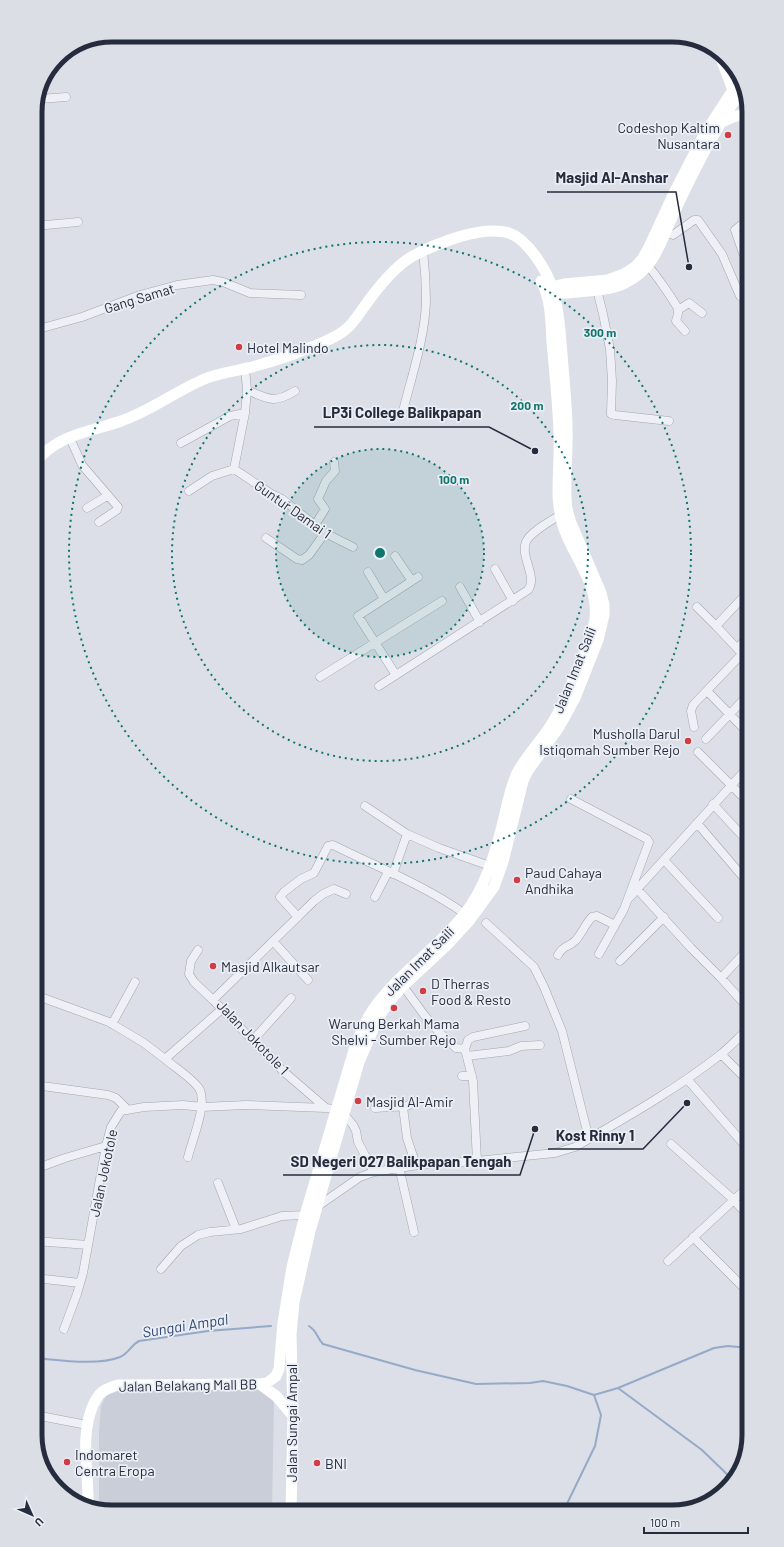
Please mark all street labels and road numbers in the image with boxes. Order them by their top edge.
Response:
street label: Gang Samat [102,279,176,317]
street label: Guntur Damai 1 [251,476,335,542]
street label: Jalan Imat Saili [549,624,599,716]
street label: Jalan Imat Saili [381,923,457,999]
street label: Jalan Jokotole 1 [213,996,293,1078]
street label: Jalan Jokotole [85,1128,121,1218]
street label: Jalan Sungai Ampal [283,1364,300,1482]
street label: Jalan Belakang Mall BB [119,1375,257,1395]

